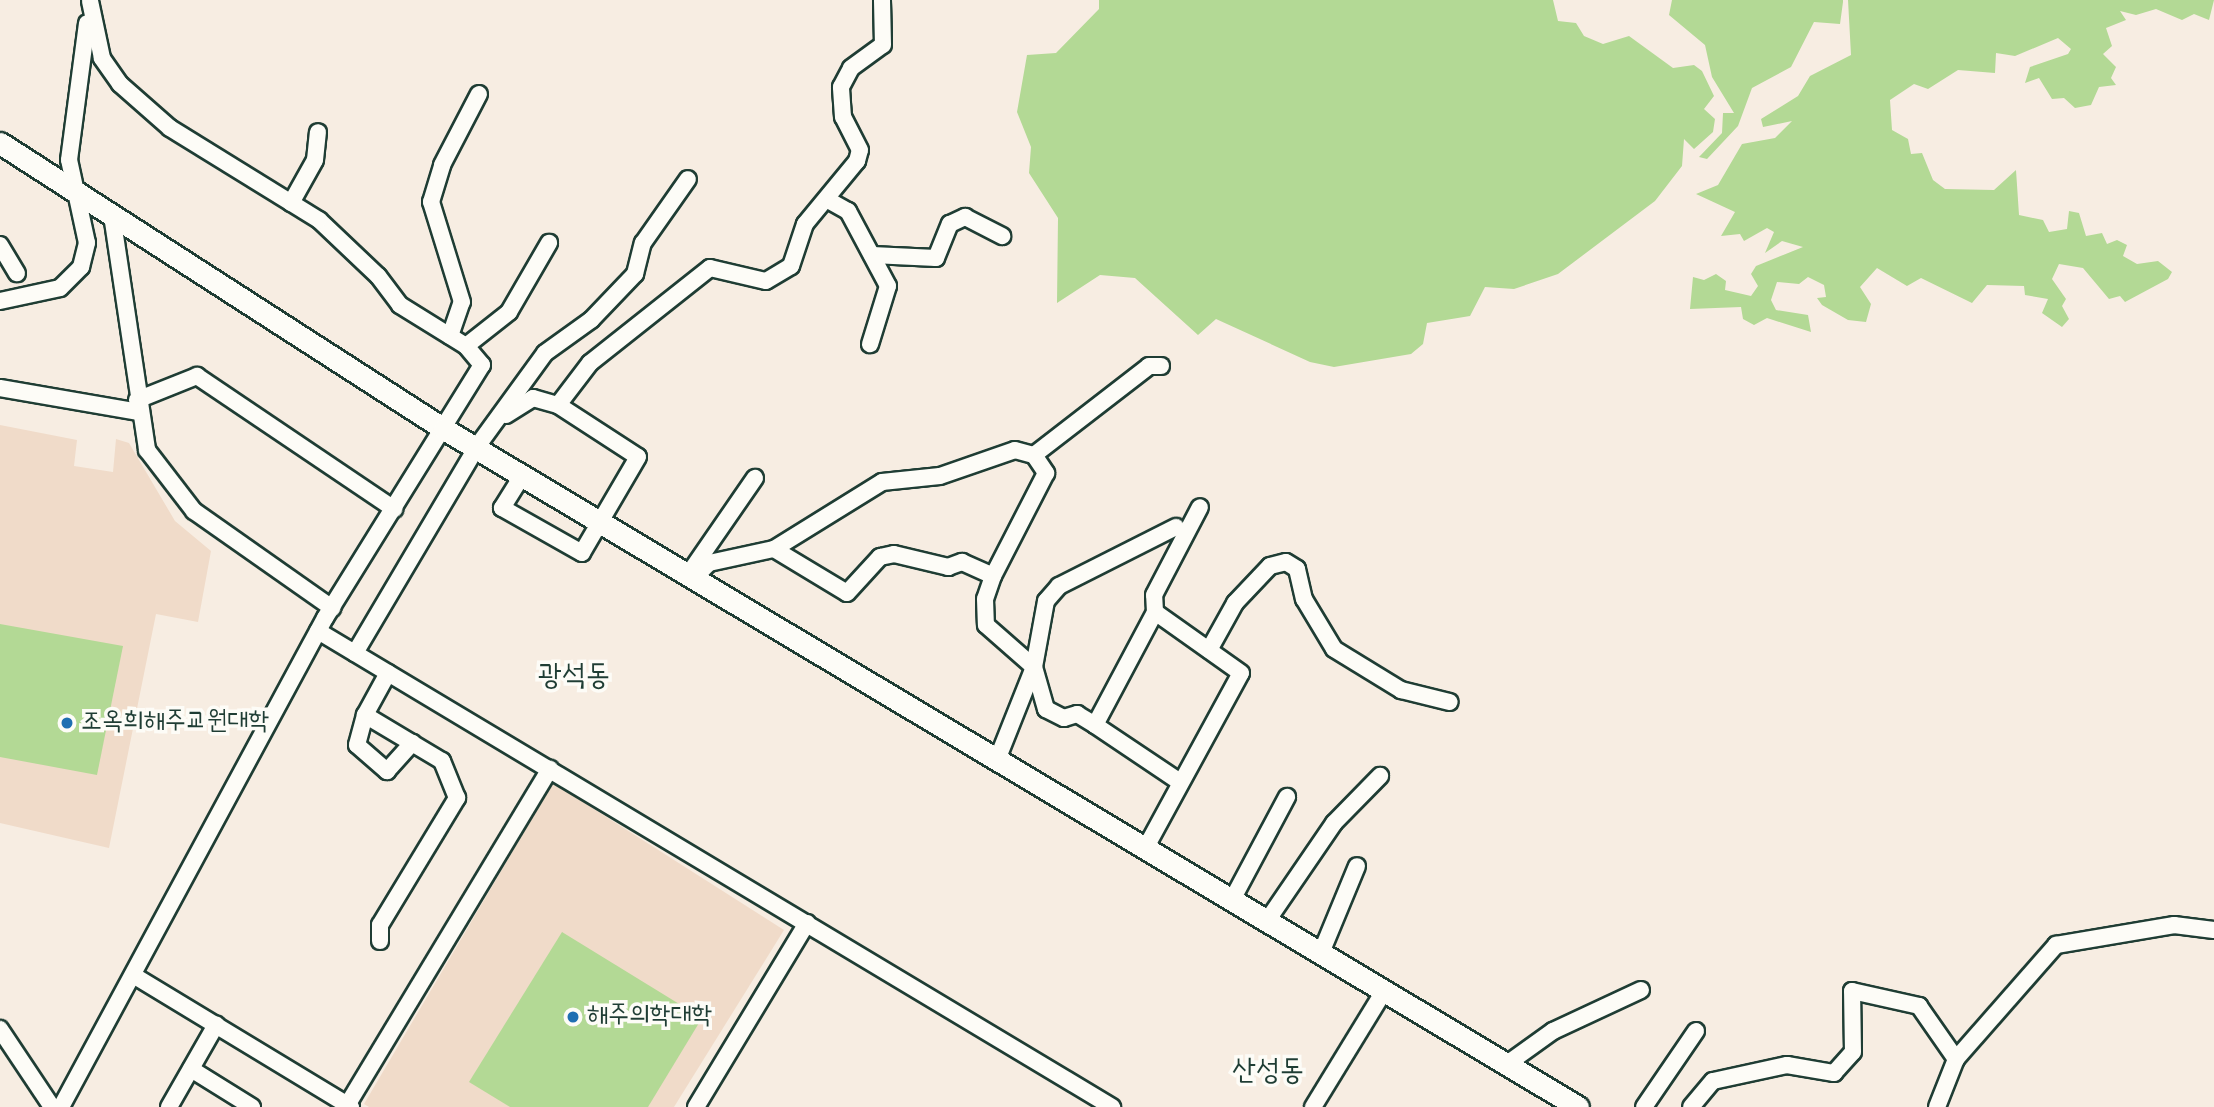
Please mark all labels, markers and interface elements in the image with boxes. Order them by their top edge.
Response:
district label: 광석동 [538,661,610,697]
place label: 조옥희해주교원대학 [81,707,269,739]
marker: 조옥희해주교원대학 [59,715,75,731]
place label: 해주의학대학 [587,1001,713,1033]
marker: 해주의학대학 [565,1009,581,1025]
district label: 산성동 [1232,1056,1304,1092]

